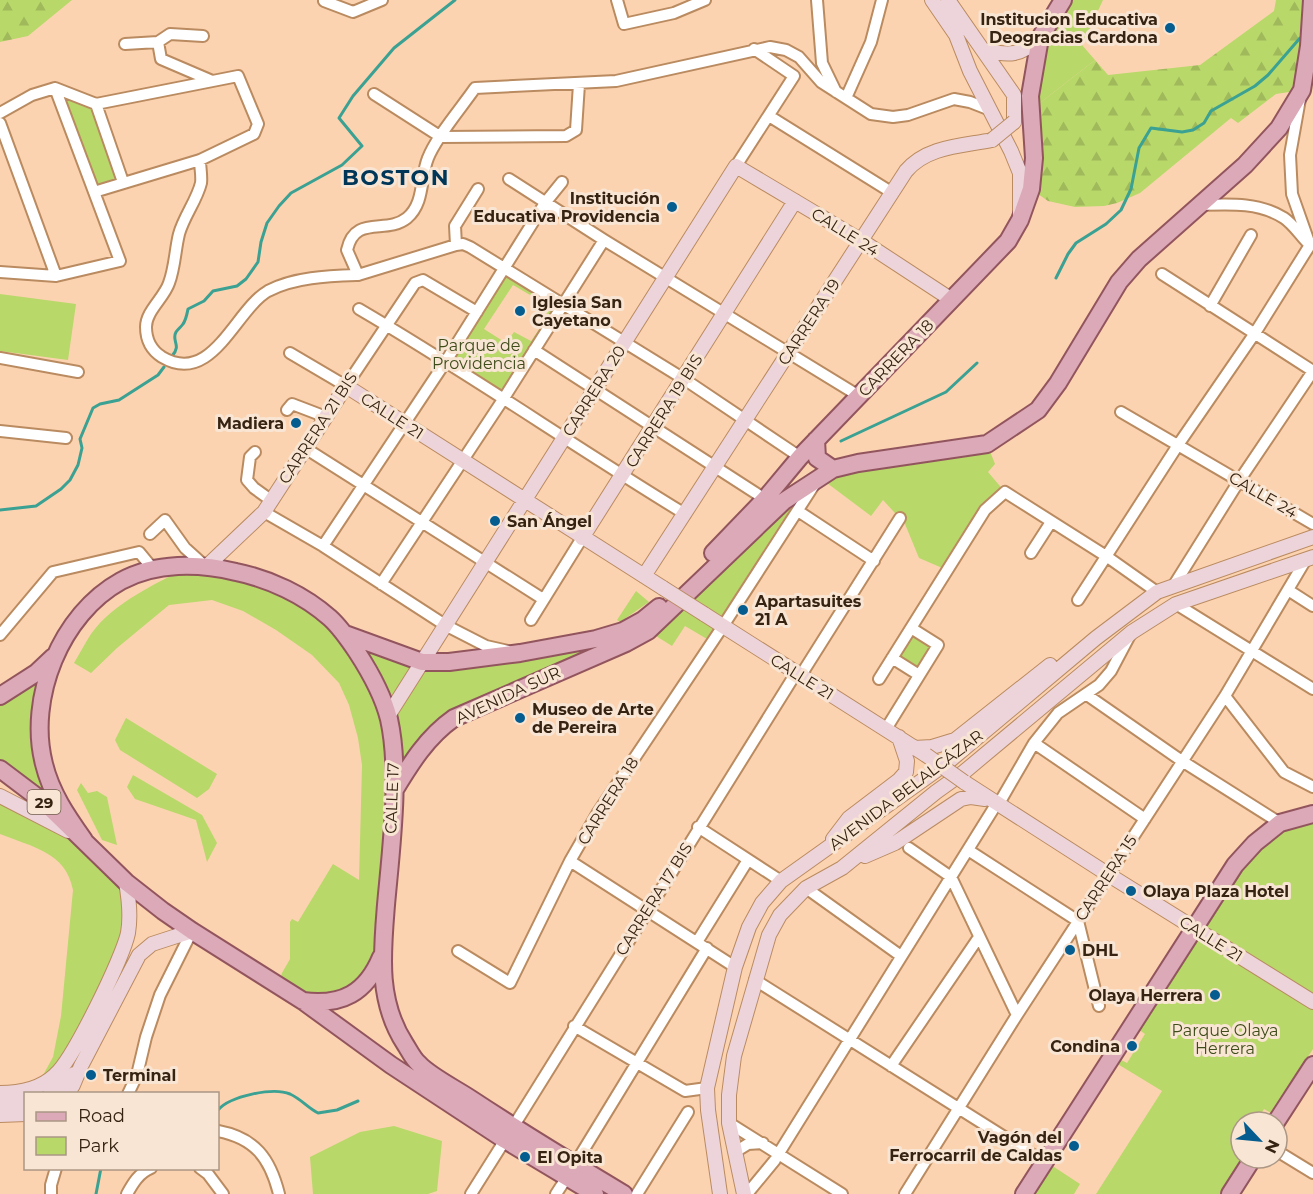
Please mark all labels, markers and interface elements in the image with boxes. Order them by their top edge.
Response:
place label: Institucion Educativa Deogracias Cardona [980,10,1158,47]
marker: Institucion Educativa Deogracias Cardona [1163,21,1177,35]
district label: BOSTON [342,164,450,191]
place label: Institución Educativa Providencia [473,189,660,226]
marker: Institución Educativa Providencia [665,200,679,214]
street label: CALLE 24 [808,204,882,260]
street label: CARRERA 19 [774,275,844,369]
place label: Iglesia San Cayetano [532,293,622,330]
marker: Iglesia San Cayetano [513,304,527,318]
street label: CARRERA 18 [855,316,937,400]
park label: Parque de Providencia [432,336,526,373]
street label: CARRERA 20 [559,342,629,440]
street label: CARRERA 19 BIS [621,351,707,471]
street label: CARRERA 21 BIS [275,368,361,487]
street label: CALLE 21 [357,389,427,443]
place label: Madiera [217,414,284,433]
marker: Madiera [289,416,303,430]
street label: CALLE 24 [1226,468,1301,522]
place label: San Ángel [507,512,592,531]
marker: San Ángel [488,514,502,528]
place label: Apartasuites 21 A [754,592,862,629]
marker: Apartasuites 21 A [736,603,750,617]
street label: CALLE 21 [767,650,837,704]
street label: AVENIDA SUR [453,662,563,728]
place label: Museo de Arte de Pereira [532,700,654,737]
marker: Museo de Arte de Pereira [513,711,527,725]
street label: AVENIDA BELALCÁZAR [825,726,987,854]
street label: CARRERA 18 [574,754,642,848]
street label: CALLE 17 [381,762,403,834]
road number: 29 [28,790,60,814]
street label: CARRERA 15 [1071,832,1141,924]
street label: CARRERA 17 BIS [612,839,697,959]
place label: Olaya Plaza Hotel [1143,882,1289,901]
marker: Olaya Plaza Hotel [1124,884,1138,898]
street label: CALLE 21 [1176,912,1246,966]
place label: DHL [1082,941,1118,960]
marker: DHL [1063,943,1077,957]
place label: Olaya Herrera [1088,986,1203,1005]
marker: Olaya Herrera [1208,988,1222,1002]
park label: Parque Olaya Herrera [1171,1021,1279,1058]
place label: Condina [1050,1037,1120,1056]
marker: Condina [1125,1039,1139,1053]
place label: Terminal [103,1066,176,1085]
marker: Terminal [84,1068,98,1082]
legend [24,1092,219,1170]
text: Road [78,1105,125,1127]
north arrow [1229,1110,1289,1170]
place label: Vagón del Ferrocarril de Caldas [889,1128,1062,1165]
text: Park [78,1135,119,1157]
text: N [1261,1136,1283,1156]
marker: Vagón del Ferrocarril de Caldas [1067,1139,1081,1153]
place label: El Opita [537,1148,603,1167]
marker: El Opita [518,1150,532,1164]

